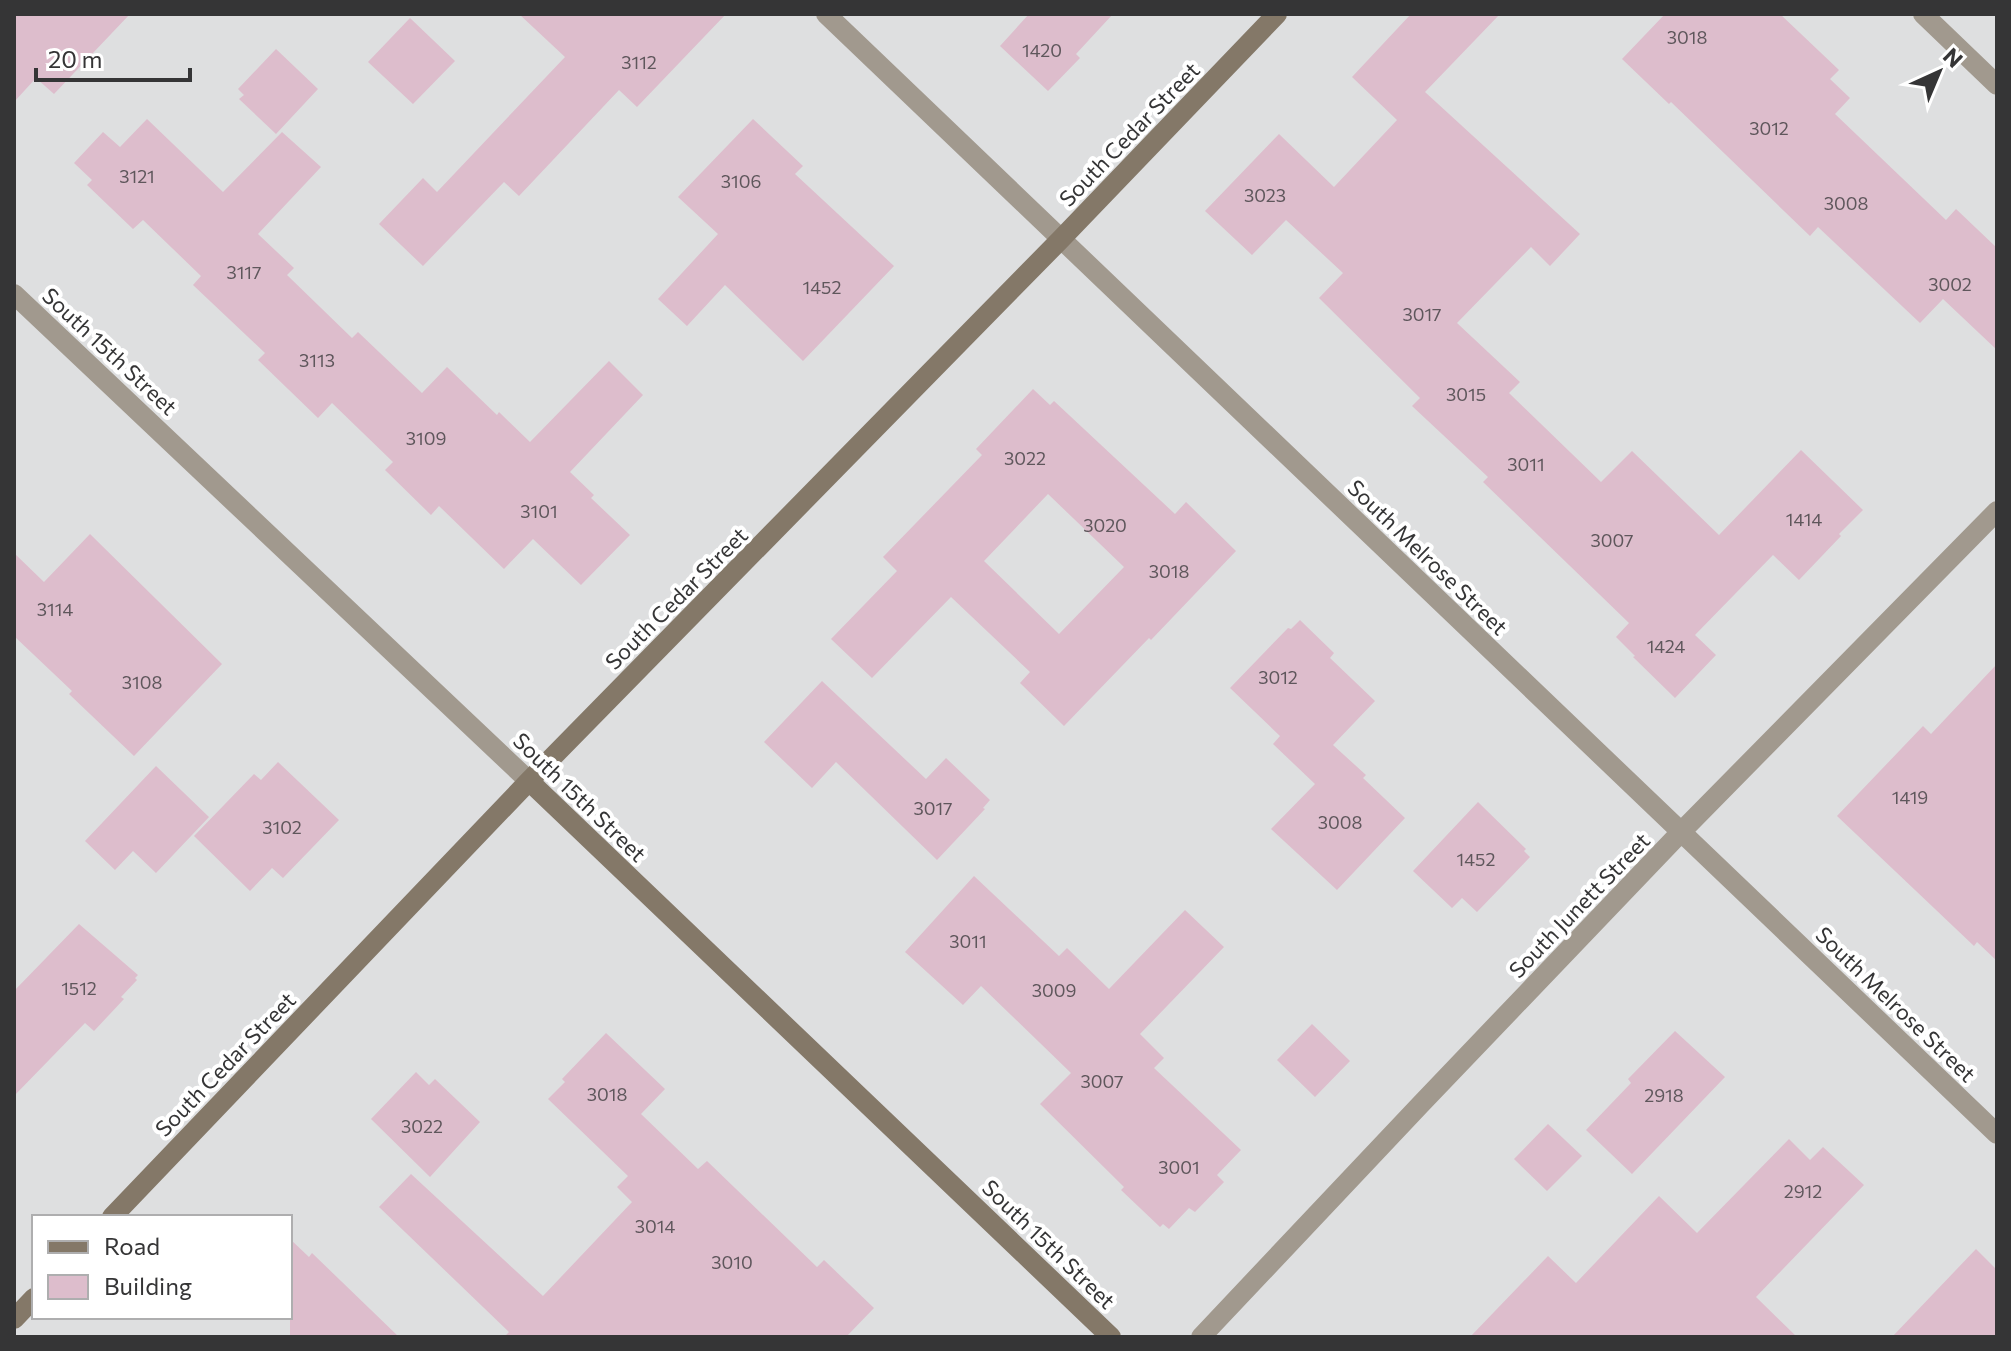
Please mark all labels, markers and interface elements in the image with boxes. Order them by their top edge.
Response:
house number: 3018 [1667,26,1707,48]
scale bar [36,32,190,82]
north arrow [1899,32,1979,112]
house number: 1420 [1022,39,1062,61]
text: N [1938,42,1969,73]
text: 20 m [48,44,102,73]
house number: 3112 [621,51,657,73]
street label: South Cedar Street [1053,56,1205,212]
house number: 3012 [1749,117,1789,139]
house number: 3121 [119,165,155,187]
house number: 3106 [721,170,761,192]
house number: 3023 [1244,184,1286,206]
house number: 3008 [1824,192,1868,214]
house number: 3117 [226,261,262,283]
house number: 3002 [1928,273,1972,295]
house number: 1452 [803,276,841,298]
street label: South 15th Street [37,282,183,420]
house number: 3017 [1402,303,1442,325]
house number: 3113 [299,349,335,371]
house number: 3015 [1446,383,1486,405]
house number: 3109 [406,427,446,449]
house number: 3022 [1004,447,1046,469]
house number: 3011 [1507,453,1545,475]
street label: South Melrose Street [1342,474,1514,640]
house number: 3101 [520,500,558,522]
house number: 1414 [1786,508,1822,530]
house number: 3020 [1083,514,1127,536]
street label: South Cedar Street [599,521,753,675]
house number: 3007 [1590,529,1634,551]
house number: 3018 [1149,560,1189,582]
house number: 3114 [37,598,73,620]
house number: 1424 [1647,635,1686,657]
house number: 3012 [1258,666,1298,688]
house number: 3108 [122,671,162,693]
street label: South 15th Street [508,727,652,867]
house number: 1419 [1892,786,1928,808]
house number: 3017 [913,797,953,819]
house number: 3008 [1318,811,1362,833]
house number: 3102 [262,816,302,838]
street label: South Junett Street [1503,827,1655,983]
house number: 1452 [1457,848,1495,870]
street label: South Melrose Street [1810,921,1982,1087]
house number: 3011 [949,930,987,952]
house number: 1512 [61,977,97,999]
house number: 3009 [1032,979,1076,1001]
street label: South Cedar Street [149,986,301,1142]
house number: 3007 [1080,1070,1124,1092]
house number: 3018 [587,1083,627,1105]
house number: 2918 [1644,1084,1684,1106]
house number: 3022 [401,1115,443,1137]
house number: 3001 [1158,1156,1200,1178]
street label: South 15th Street [977,1174,1121,1314]
house number: 2912 [1784,1180,1822,1202]
legend [32,1215,292,1319]
house number: 3014 [635,1215,675,1237]
text: Road [104,1231,160,1260]
house number: 3010 [711,1251,753,1273]
text: Building [104,1271,192,1300]

